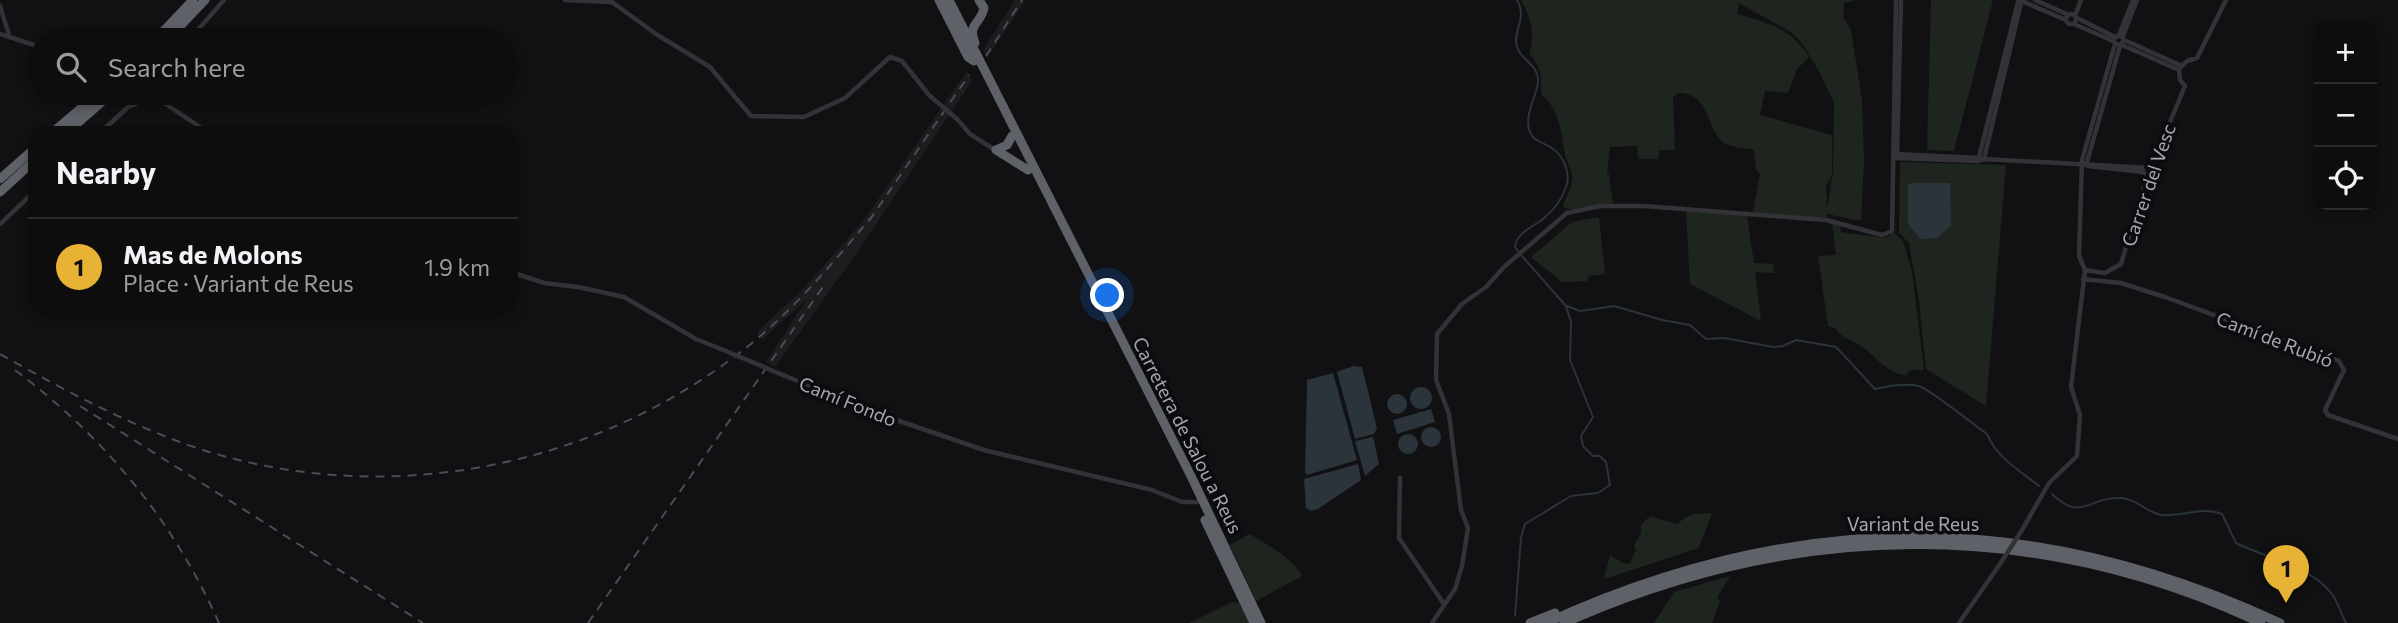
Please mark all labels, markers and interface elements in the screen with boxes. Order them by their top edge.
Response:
map controls [2314,21,2377,210]
button: + [2314,21,2377,84]
search box [28,28,518,105]
icon: search [52,48,90,86]
text: Search here [108,51,246,82]
button: − [2314,84,2377,147]
street label: Carrer del Vesc [2116,121,2180,249]
button: locate [2314,147,2377,210]
text: Nearby [56,153,156,190]
text: Mas de Molons [123,238,303,269]
text: 1 [74,253,84,281]
text: 1.9 km [424,253,490,281]
text: Place · Variant de Reus [123,269,354,297]
your location [1090,278,1124,312]
street label: Camí de Rubió [2213,306,2337,372]
street label: Carretera de Salou a Reus [1128,333,1248,537]
street label: Camí Fondo [796,371,900,431]
street label: Variant de Reus [1847,512,1979,535]
pin: 1 [2263,545,2309,603]

